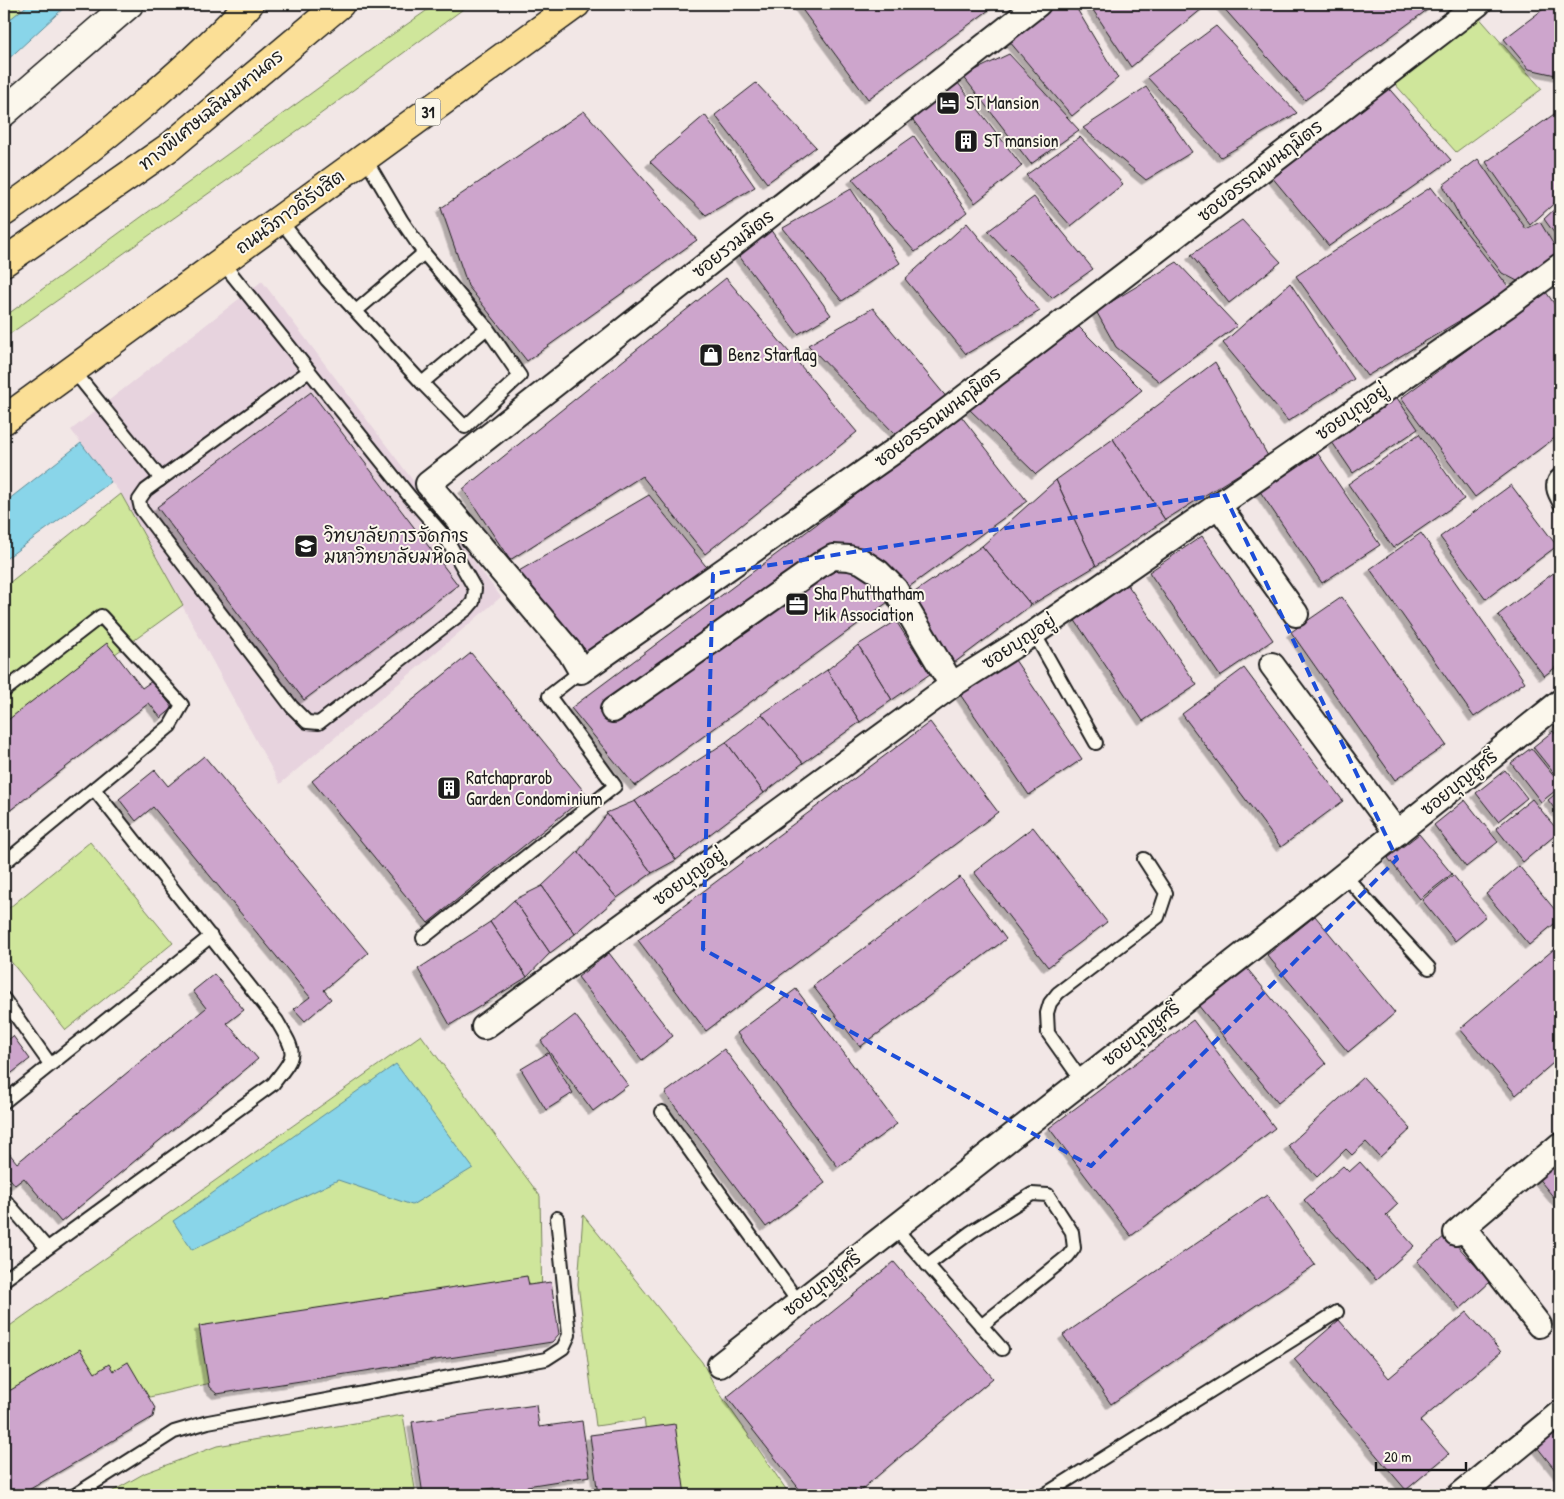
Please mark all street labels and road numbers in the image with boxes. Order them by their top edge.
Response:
street label: ทางพิเศษเฉลิมมหานคร [133,43,288,176]
road number: 31 [416,98,440,125]
street label: ซอยอรรณพนฤมิตร [1192,114,1328,228]
street label: ถนนวิภาวดีรังสิต [230,163,349,260]
street label: ซอยรวมมิตร [686,204,779,284]
street label: ซอยอรรณพนฤมิตร [869,361,1006,473]
street label: ซอยบุญอยู่ [1310,377,1394,448]
street label: ซอยบุญอยู่ [977,608,1062,677]
street label: ซอยบุญชูศรี [1415,744,1504,823]
street label: ซอยบุญอยู่ [647,842,731,913]
street label: ซอยบุญชูศรี [1096,995,1186,1074]
street label: ซอยบุญชูศรี [777,1245,867,1324]

